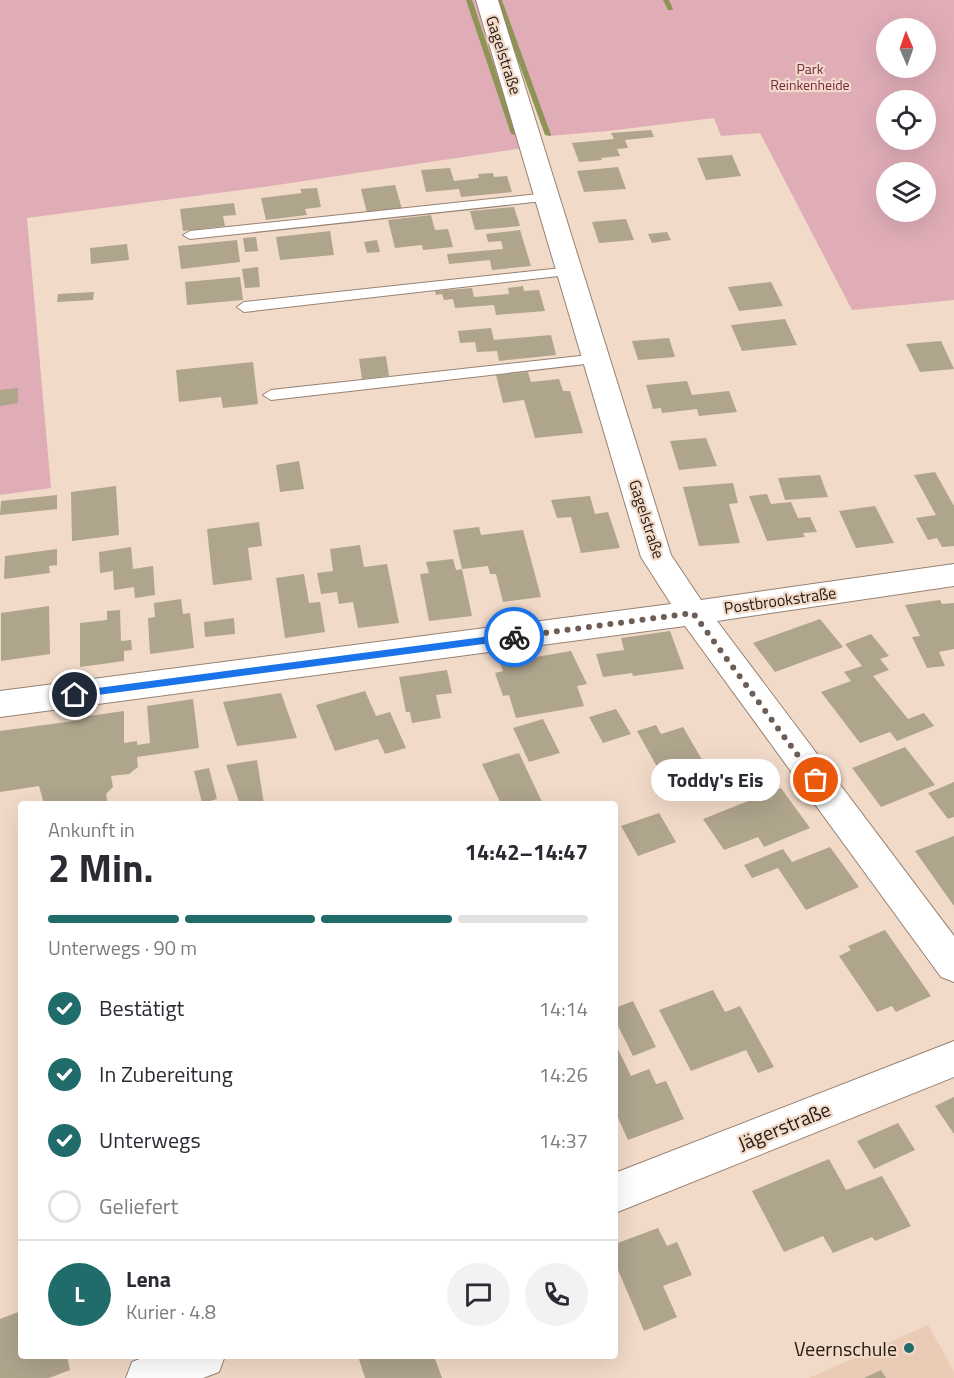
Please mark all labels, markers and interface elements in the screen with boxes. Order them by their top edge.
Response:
street label: Gagelstraße [480,12,528,98]
north arrow [876,18,936,78]
map controls [876,18,936,222]
park label: Park Reinkenheide [770,58,850,95]
button: locate [876,90,936,150]
button: layers [876,162,936,222]
street label: Gagelstraße [623,476,671,562]
street label: Postbrookstraße [722,580,838,620]
courier [484,607,544,667]
icon: bike [498,621,531,654]
pin [49,669,100,720]
icon: home [58,678,91,711]
pin [790,754,841,805]
callout: Toddy's Eis [651,759,780,801]
icon: bag [799,763,832,796]
text: Toddy's Eis [667,764,764,795]
text: Ankunft in [48,814,135,845]
text: 14:42–14:47 [465,835,588,869]
text: 2 Min. [48,838,154,897]
text: Unterwegs · 90 m [48,932,197,963]
text: Bestätigt [99,991,184,1025]
icon: check [48,992,81,1025]
text: 14:14 [539,993,588,1024]
text: In Zubereitung [99,1057,233,1091]
icon: check [48,1058,81,1091]
text: 14:26 [539,1059,588,1090]
street label: Jägerstraße [733,1093,835,1159]
text: Unterwegs [99,1123,201,1157]
icon: check [48,1124,81,1157]
text: 14:37 [539,1125,588,1156]
text: Geliefert [99,1189,178,1223]
text: Lena [126,1262,171,1296]
button: chat [447,1263,510,1326]
button: phone [525,1263,588,1326]
text: L [74,1277,85,1311]
text: Kurier · 4.8 [126,1296,216,1327]
place label: Veernschule [794,1333,897,1364]
marker: Veernschule [902,1341,916,1355]

